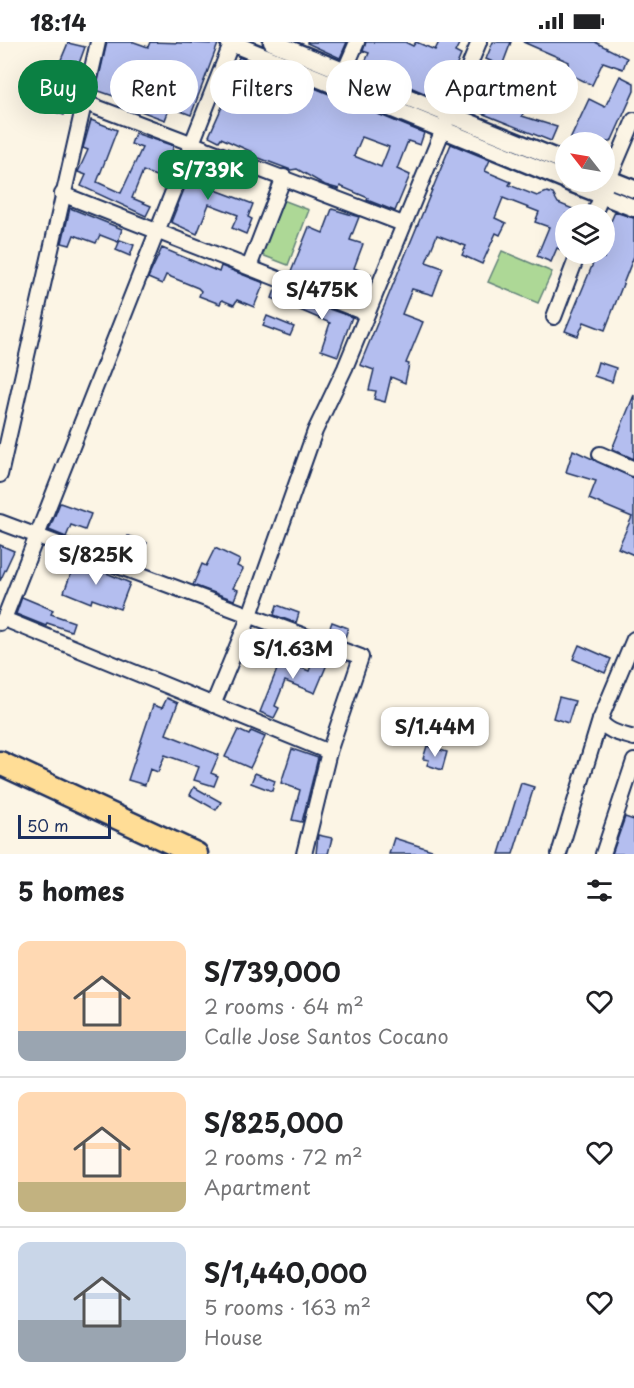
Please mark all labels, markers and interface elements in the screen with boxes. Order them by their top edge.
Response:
text: 18:14 [30,5,86,38]
chip: Buy [18,60,98,114]
chip: Rent [110,60,198,114]
chip: Filters [210,60,314,114]
chip: New [326,60,412,114]
chip: Apartment [424,60,578,114]
north arrow [555,132,615,192]
map controls [555,132,615,264]
pin: S/739K [159,150,257,201]
text: S/739K [172,154,244,184]
button: layers [555,204,615,264]
pin: S/475K [273,270,371,321]
text: S/475K [286,274,358,304]
pin: S/825K [47,535,145,586]
text: S/825K [59,539,133,569]
pin: S/1.63M [238,629,348,680]
text: S/1.63M [253,633,333,663]
pin: S/1.44M [380,707,490,758]
text: S/1.44M [395,711,475,741]
scale bar [18,812,111,840]
text: 50 m [27,813,68,837]
text: 5 homes [18,871,124,910]
icon: filters [583,874,616,907]
text: S/739,000 [204,952,341,991]
icon: home [66,965,138,1037]
icon: heart [583,985,616,1018]
text: 2 rooms · 64 m² [204,991,364,1021]
text: Calle Jose Santos Cocano [204,1021,449,1051]
text: S/825,000 [204,1103,343,1142]
icon: home [66,1116,138,1188]
icon: heart [583,1136,616,1169]
text: 2 rooms · 72 m² [204,1142,363,1172]
text: Apartment [204,1172,311,1202]
text: S/1,440,000 [204,1253,367,1292]
icon: home [66,1266,138,1338]
icon: heart [583,1286,616,1319]
text: 5 rooms · 163 m² [204,1292,371,1322]
text: House [204,1322,263,1352]

